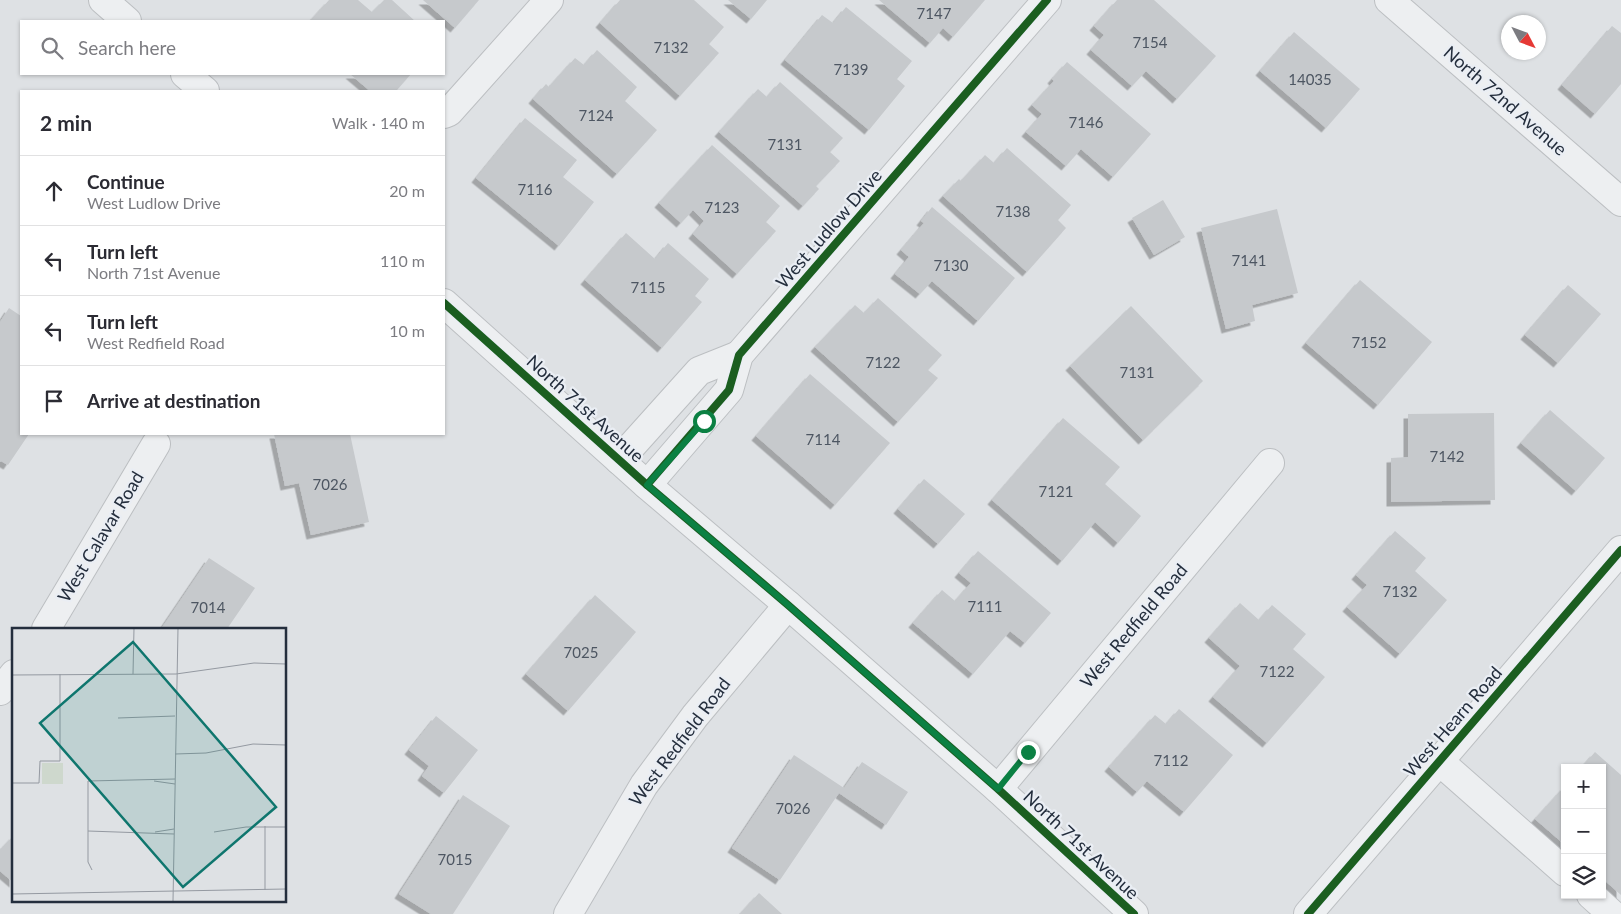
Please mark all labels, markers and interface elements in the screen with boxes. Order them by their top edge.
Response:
house number: 7147 [917,4,952,22]
north arrow [1501,15,1546,60]
search box [20,20,445,75]
house number: 7154 [1133,33,1168,51]
icon: search [38,34,66,62]
text: Search here [78,36,176,59]
house number: 7132 [654,38,688,56]
street label: North 72nd Avenue [1440,41,1572,160]
house number: 7139 [834,60,868,78]
house number: 14035 [1288,70,1332,88]
house number: 7124 [579,106,614,124]
text: 2 min [40,110,92,135]
text: Walk · 140 m [332,113,425,132]
house number: 7146 [1069,113,1104,131]
house number: 7131 [768,135,802,153]
street label: West Ludlow Drive [771,164,886,292]
text: Continue [87,170,165,193]
icon: ahead [40,177,68,205]
house number: 7116 [518,180,553,198]
text: 20 m [389,181,425,200]
text: West Ludlow Drive [87,193,221,212]
house number: 7123 [705,198,739,216]
house number: 7138 [996,202,1030,220]
text: Turn left [87,240,158,263]
icon: left [40,247,68,275]
text: 110 m [380,251,425,270]
house number: 7141 [1232,251,1266,269]
house number: 7130 [934,256,969,274]
text: North 71st Avenue [87,263,220,282]
house number: 7115 [631,278,665,296]
text: Turn left [87,310,158,333]
icon: left [40,317,68,345]
text: 10 m [389,321,425,340]
text: West Redfield Road [87,333,225,352]
house number: 7152 [1352,333,1386,351]
street label: North 71st Avenue [523,350,649,467]
house number: 7122 [866,353,900,371]
house number: 7131 [1120,363,1154,381]
icon: arrive [40,387,68,415]
text: Arrive at destination [87,389,260,412]
route start [693,410,716,433]
house number: 7114 [806,430,841,448]
house number: 7142 [1430,447,1464,465]
street label: West Calavar Road [52,467,148,606]
house number: 7026 [313,475,348,493]
house number: 7121 [1039,482,1073,500]
street label: West Redfield Road [1075,559,1191,692]
house number: 7132 [1383,582,1417,600]
house number: 7111 [968,597,1002,615]
house number: 7014 [191,598,226,616]
inset map [12,628,286,902]
house number: 7025 [564,643,598,661]
house number: 7122 [1260,662,1294,680]
street label: West Hearn Road [1398,662,1506,781]
street label: West Redfield Road [624,673,735,810]
route end [1017,741,1040,764]
house number: 7112 [1154,751,1188,769]
map controls [1561,764,1606,899]
button: + [1561,764,1606,809]
street label: North 71st Avenue [1019,785,1144,903]
house number: 7026 [776,799,811,817]
button: − [1561,809,1606,854]
house number: 7015 [438,850,472,868]
button: layers [1561,854,1606,899]

